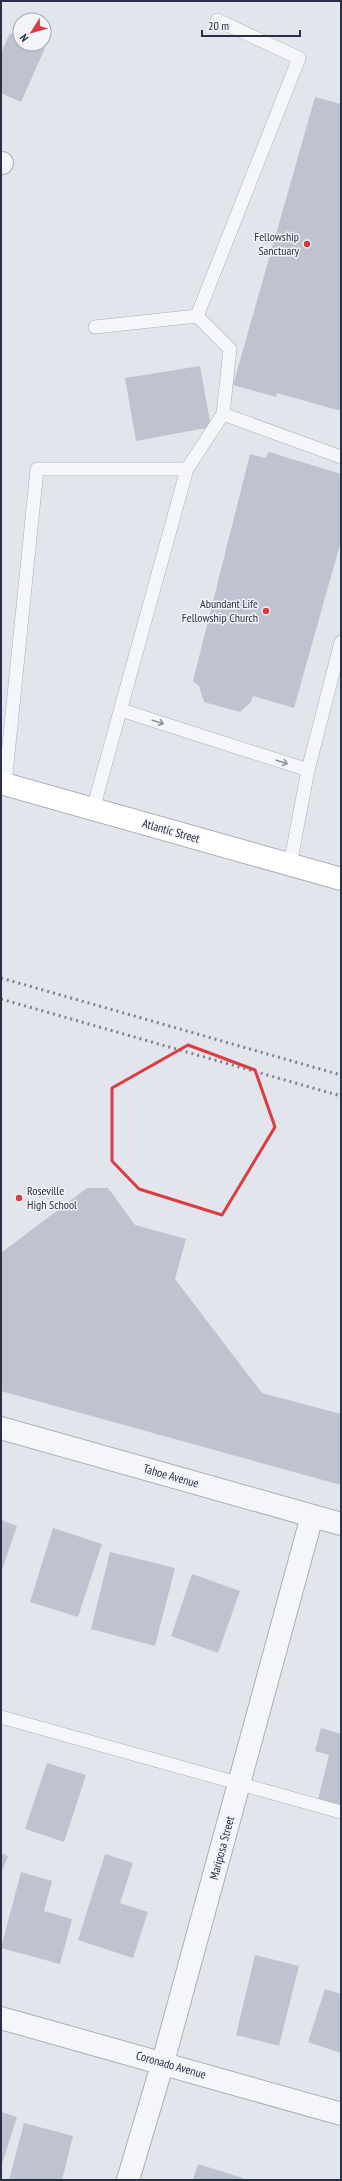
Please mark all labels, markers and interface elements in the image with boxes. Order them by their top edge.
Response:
north arrow [12,12,52,52]
scale bar [202,12,300,38]
text: 20 m [208,18,229,33]
text: N [17,31,31,45]
place label: Fellowship Sanctuary [254,229,299,258]
marker: Fellowship Sanctuary [302,239,312,249]
place label: Abundant Life Fellowship Church [182,596,258,625]
marker: Abundant Life Fellowship Church [261,606,271,616]
one-way arrow [151,719,164,726]
one-way arrow [275,759,288,766]
street label: Atlantic Street [141,815,202,846]
place label: Roseville High School [27,1183,77,1212]
marker: Roseville High School [14,1193,24,1203]
street label: Tahoe Avenue [142,1460,201,1491]
street label: Mariposa Street [206,1814,237,1881]
street label: Coronado Avenue [135,2047,208,2082]

